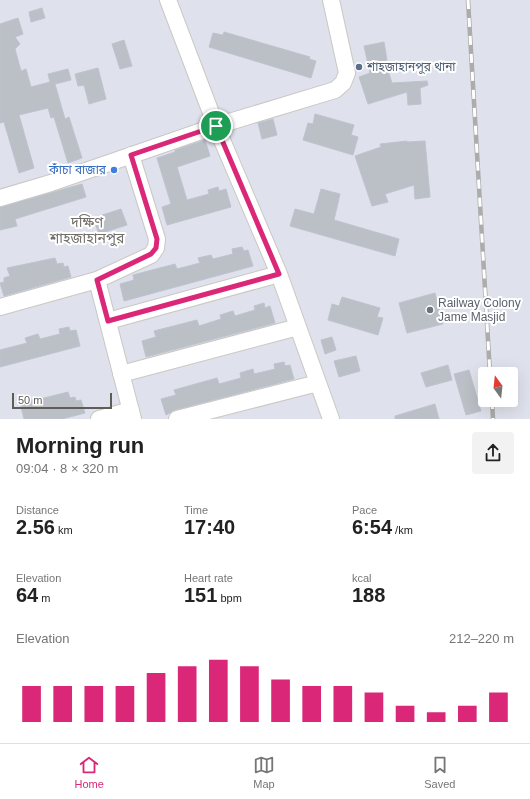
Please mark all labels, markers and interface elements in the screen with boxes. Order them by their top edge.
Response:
place label: শাহজাহানপুর থানা [366,60,456,75]
marker: শাহজাহানপুর থানা [354,62,364,72]
pin [199,109,233,143]
icon: arrive [205,115,227,137]
place label: কাঁচা বাজার [48,162,107,177]
marker: কাঁচা বাজার [109,165,119,175]
district label: দক্ষিণ শাহজাহানপুর [49,214,125,247]
place label: Railway Colony Jame Masjid [438,296,521,324]
marker: Railway Colony Jame Masjid [425,305,435,315]
north arrow [478,367,518,407]
map controls [478,367,518,407]
scale bar [12,391,112,410]
text: 50 m [18,394,42,406]
button: share [472,432,514,474]
text: Morning run [16,433,144,458]
text: 09:04 · 8 × 320 m [16,461,118,476]
text: Distance [16,504,59,516]
text: Time [184,504,208,516]
text: Pace [352,504,377,516]
text: 2.56 [16,516,55,538]
text: 17:40 [184,516,235,538]
text: 6:54 [352,516,392,538]
text: km [55,524,73,536]
text: /km [392,524,413,536]
text: Elevation [16,572,61,584]
text: Heart rate [184,572,233,584]
text: kcal [352,572,372,584]
text: 64 [16,584,38,606]
text: 151 [184,584,217,606]
text: 188 [352,584,385,606]
text: m [38,592,50,604]
text: bpm [217,592,242,604]
text: Elevation [16,631,69,646]
text: 212–220 m [449,631,514,646]
tab: Home [75,754,104,790]
tab: Map [253,754,275,790]
tab: Saved [424,754,455,790]

